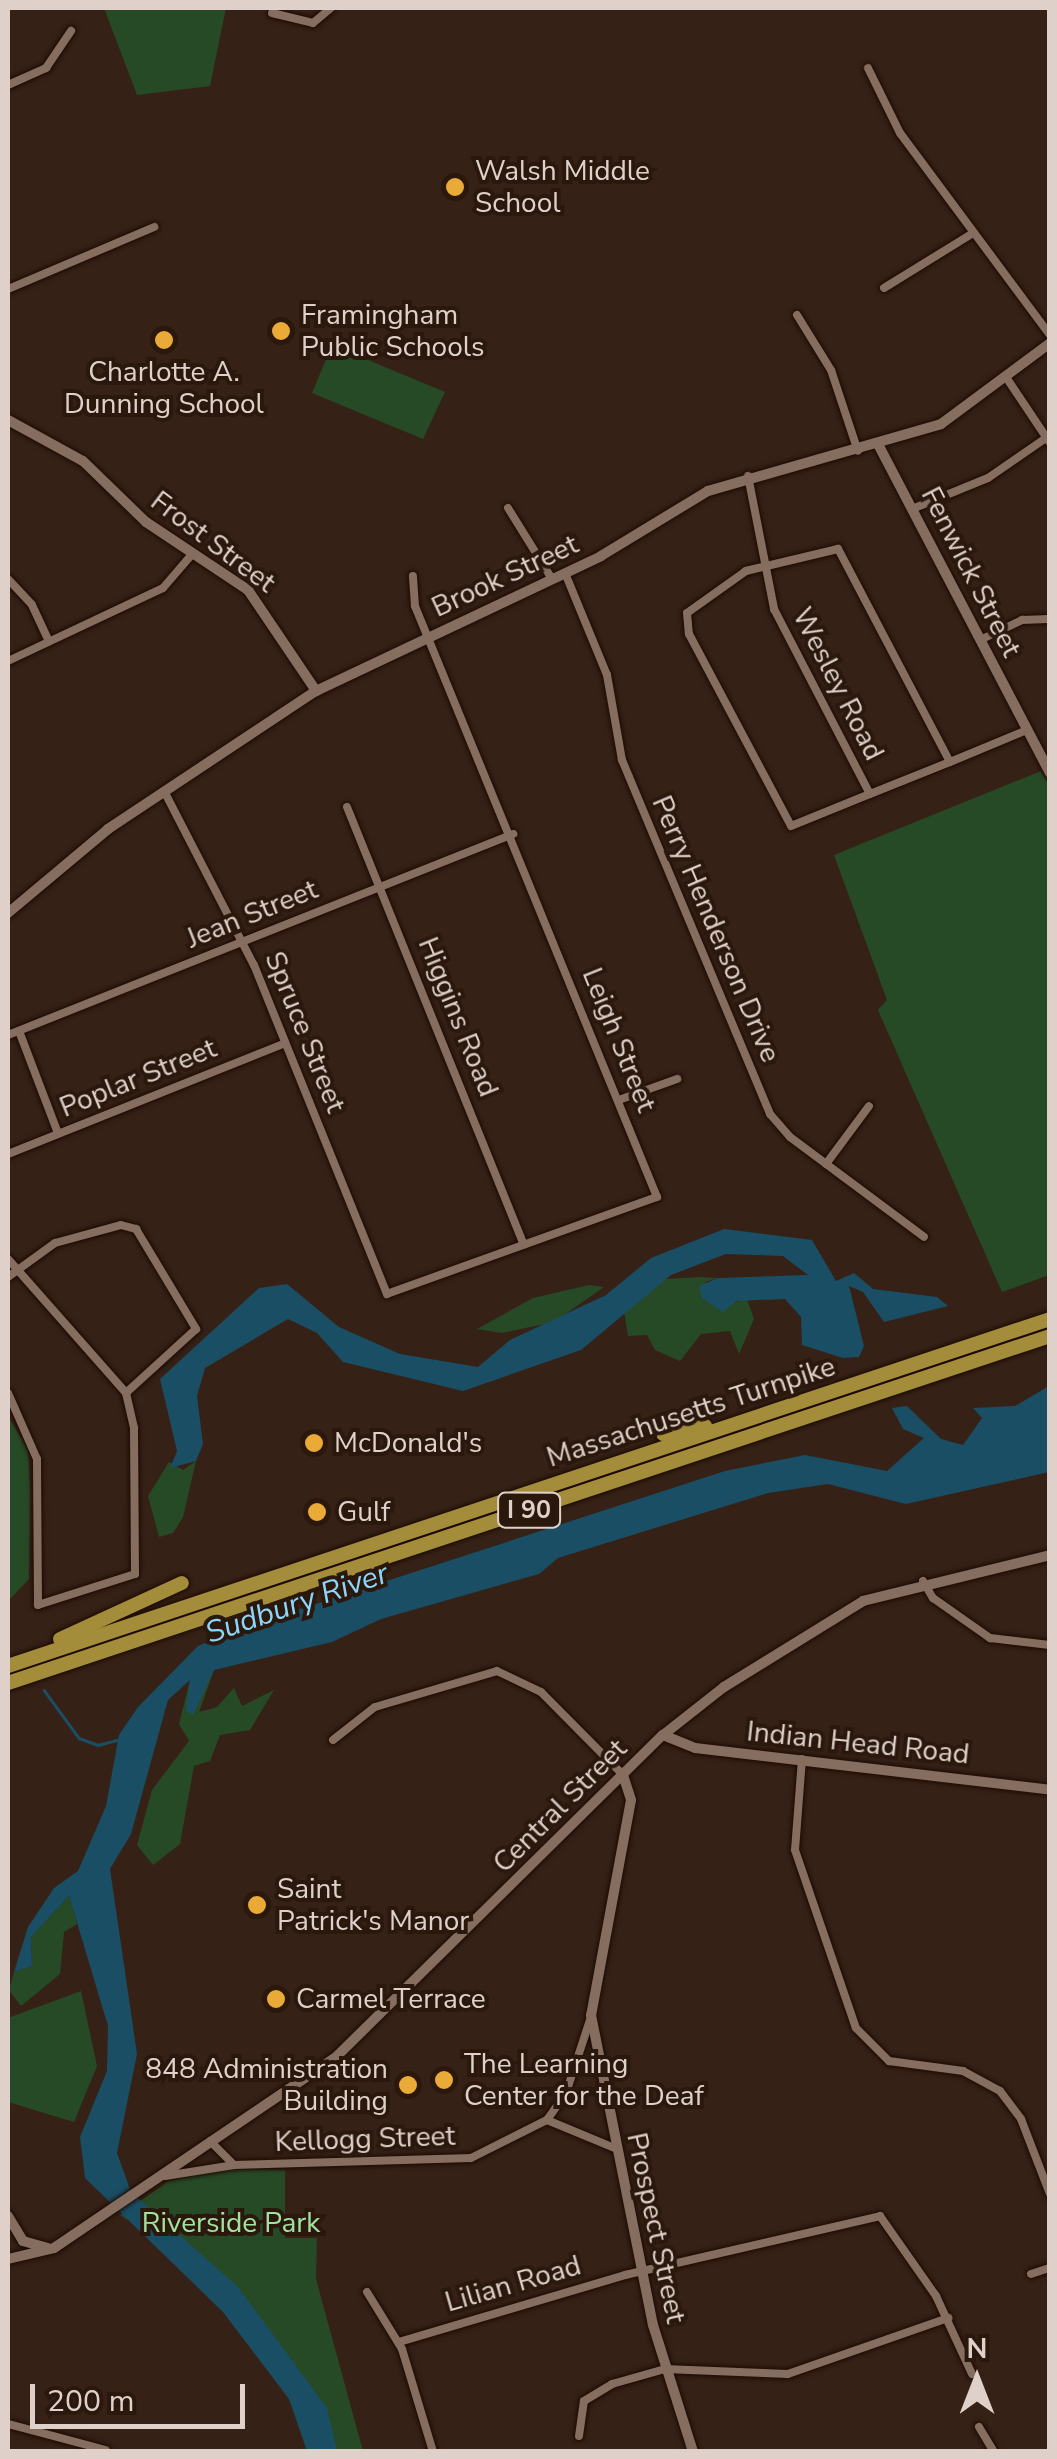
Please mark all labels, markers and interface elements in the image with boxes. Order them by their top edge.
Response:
place label: Walsh Middle School [475,154,650,220]
marker: Walsh Middle School [444,176,466,198]
place label: Framingham Public Schools [301,298,484,364]
marker: Framingham Public Schools [270,320,292,342]
marker: Charlotte A. Dunning School [153,329,175,351]
place label: Charlotte A. Dunning School [64,355,264,421]
street label: Fenwick Street [914,481,1028,663]
street label: Frost Street [144,484,282,600]
street label: Brook Street [427,527,583,625]
street label: Wesley Road [785,602,891,766]
street label: Perry Henderson Drive [645,791,787,1067]
street label: Jean Street [182,873,322,955]
street label: Higgins Road [411,932,505,1102]
street label: Spruce Street [257,947,353,1117]
street label: Leigh Street [575,963,663,1117]
street label: Poplar Street [55,1031,221,1125]
street label: Massachusetts Turnpike [543,1349,839,1475]
place label: McDonald's [334,1426,482,1460]
marker: McDonald's [303,1432,325,1454]
road number: I 90 [496,1490,562,1530]
place label: Gulf [337,1495,390,1529]
marker: Gulf [306,1501,328,1523]
water label: Sudbury River [201,1556,393,1652]
street label: Indian Head Road [745,1715,971,1771]
street label: Central Street [486,1732,634,1880]
place label: Saint Patrick's Manor [277,1872,469,1938]
marker: Saint Patrick's Manor [246,1894,268,1916]
place label: Carmel Terrace [296,1982,486,2016]
marker: Carmel Terrace [265,1988,287,2010]
place label: The Learning Center for the Deaf [464,2047,704,2113]
place label: 848 Administration Building [145,2052,388,2118]
marker: The Learning Center for the Deaf [433,2069,455,2091]
marker: 848 Administration Building [397,2074,419,2096]
street label: Kellogg Street [274,2119,456,2159]
street label: Prospect Street [619,2130,693,2326]
park label: Riverside Park [142,2206,320,2240]
street label: Lilian Road [441,2249,585,2319]
north arrow [927,2329,1027,2429]
text: N [967,2330,987,2368]
scale bar [35,2364,250,2426]
text: 200 m [47,2381,134,2422]

